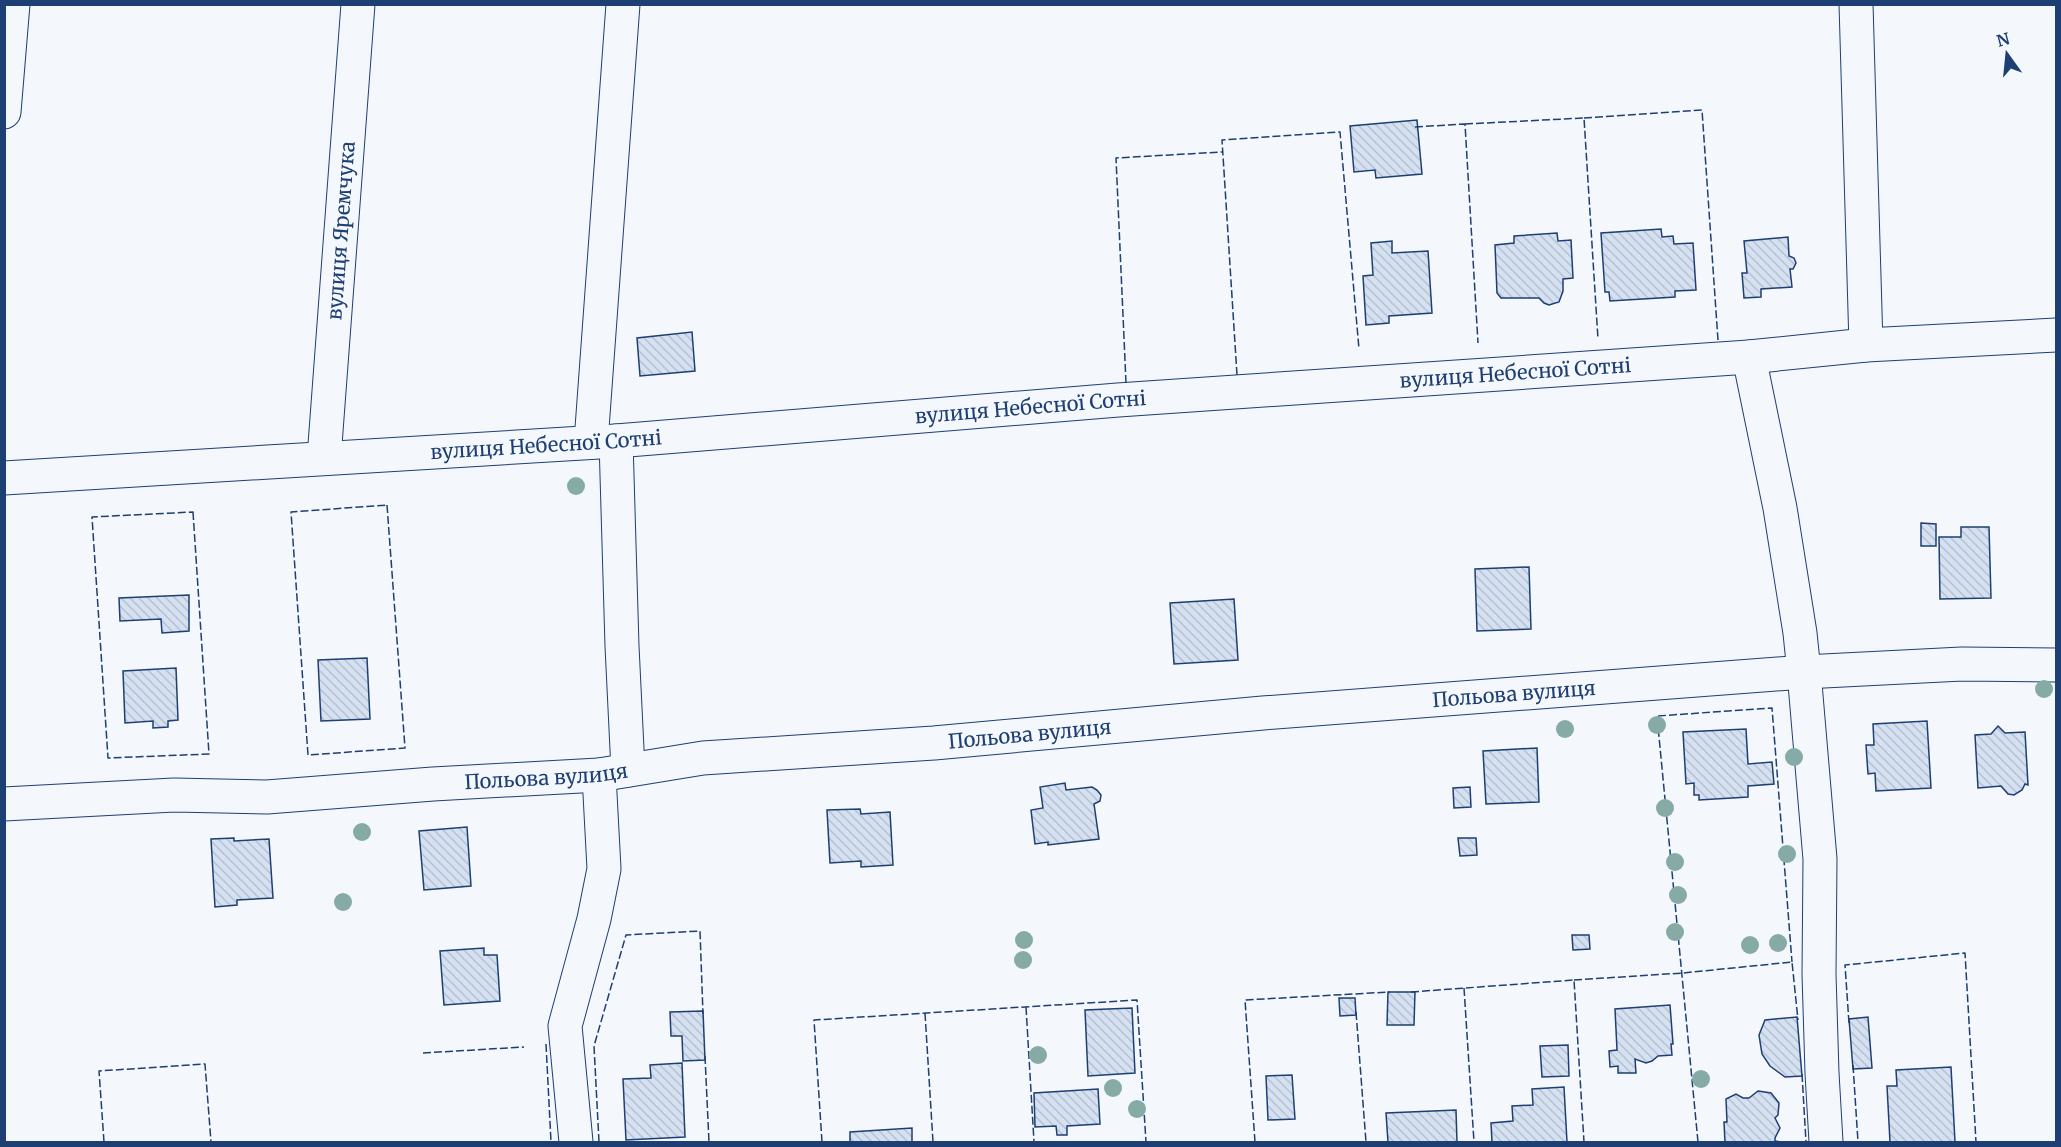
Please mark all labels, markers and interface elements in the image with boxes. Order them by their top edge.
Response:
north arrow [1977,24,2037,84]
text: N [1994,28,2012,51]
street label: вулиця Яремчука [321,140,360,321]
street label: вулиця Небесної Сотні [1399,352,1632,393]
street label: вулиця Небесної Сотні [914,385,1147,429]
street label: вулиця Небесної Сотні [430,424,663,464]
street label: Польова вулиця [1431,675,1597,712]
street label: Польова вулиця [947,714,1112,754]
street label: Польова вулиця [464,757,630,794]

